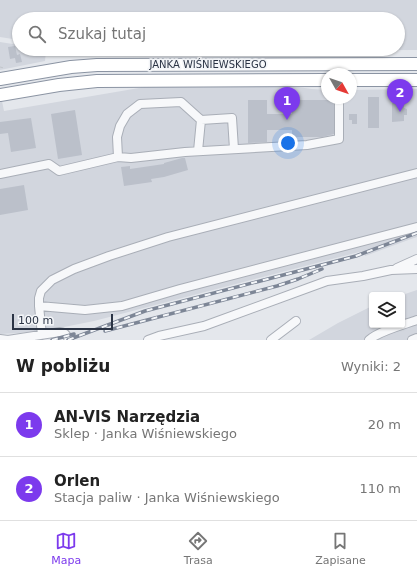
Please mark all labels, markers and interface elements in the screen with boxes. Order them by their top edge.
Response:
search box [12,12,405,56]
icon: search [26,23,48,45]
text: Szukaj tutaj [58,25,146,43]
street label: JANKA WIŚNIEWSKIEGO [148,58,267,70]
north arrow [321,68,357,104]
pin: 2 [387,79,413,112]
pin: 1 [274,87,300,120]
your location [278,133,298,153]
map controls [369,292,405,328]
button: layers [369,292,405,328]
scale bar [12,312,113,331]
text: 100 m [18,314,53,327]
text: W pobliżu [16,356,110,376]
text: Wyniki: 2 [341,359,401,374]
text: AN-VIS Narzędzia [54,408,200,426]
text: 1 [24,417,34,432]
text: 20 m [368,417,401,432]
text: Sklep · Janka Wiśniewskiego [54,426,237,441]
text: Orlen [54,472,100,490]
text: 2 [24,481,34,496]
text: 110 m [359,481,401,496]
text: Stacja paliw · Janka Wiśniewskiego [54,490,280,505]
tab: Mapa [51,530,81,567]
tab: Trasa [184,530,213,567]
tab: Zapisane [315,530,366,567]

